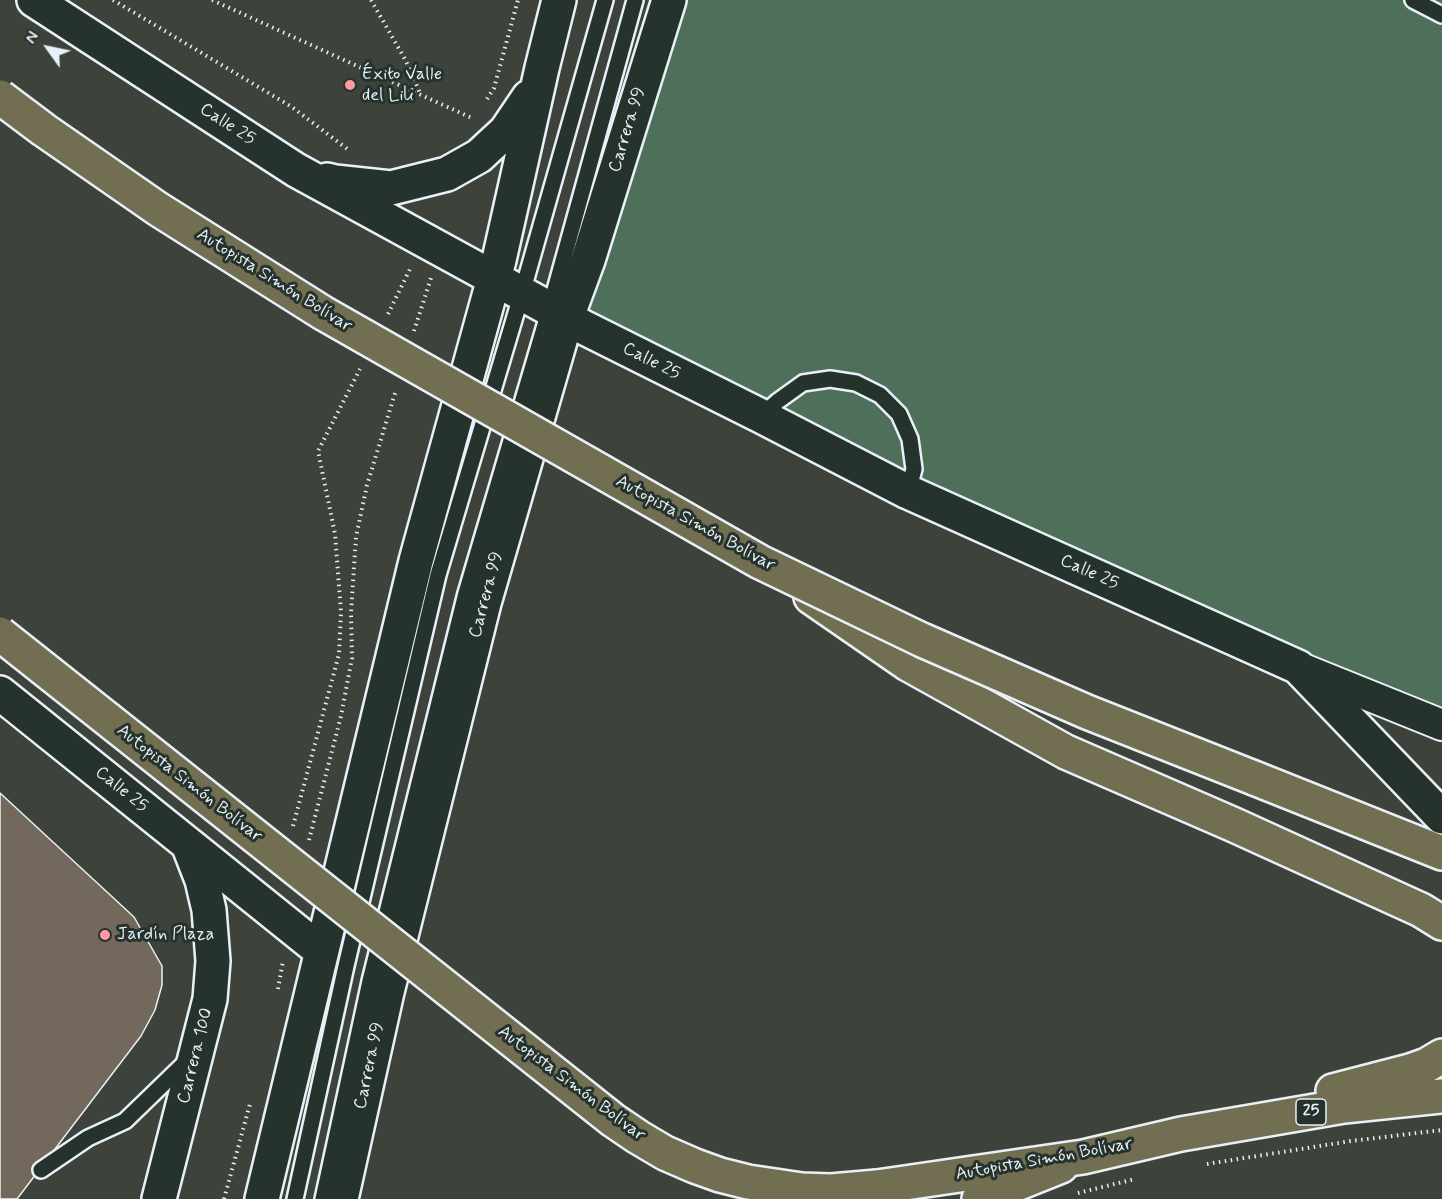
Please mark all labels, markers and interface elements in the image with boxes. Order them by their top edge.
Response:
north arrow [18,18,78,78]
text: N [21,28,44,48]
place label: Éxito Valle del Lili [362,64,442,106]
marker: Éxito Valle del Lili [343,78,357,92]
street label: Carrera 99 [605,85,651,175]
street label: Calle 25 [195,99,259,151]
street label: Autopista Simón Bolívar [192,224,356,338]
street label: Calle 25 [618,338,684,386]
street label: Autopista Simón Bolívar [611,471,779,577]
street label: Carrera 99 [465,550,509,640]
street label: Calle 25 [1056,551,1122,595]
street label: Autopista Simón Bolívar [112,720,266,848]
street label: Calle 25 [90,762,152,818]
place label: Jardín Plaza [117,924,214,946]
marker: Jardín Plaza [98,928,112,942]
street label: Carrera 100 [174,1006,218,1106]
street label: Carrera 99 [350,1021,390,1111]
street label: Autopista Simón Bolívar [493,1022,649,1146]
road number: 25 [1296,1099,1326,1125]
street label: Autopista Simón Bolívar [954,1134,1134,1186]

